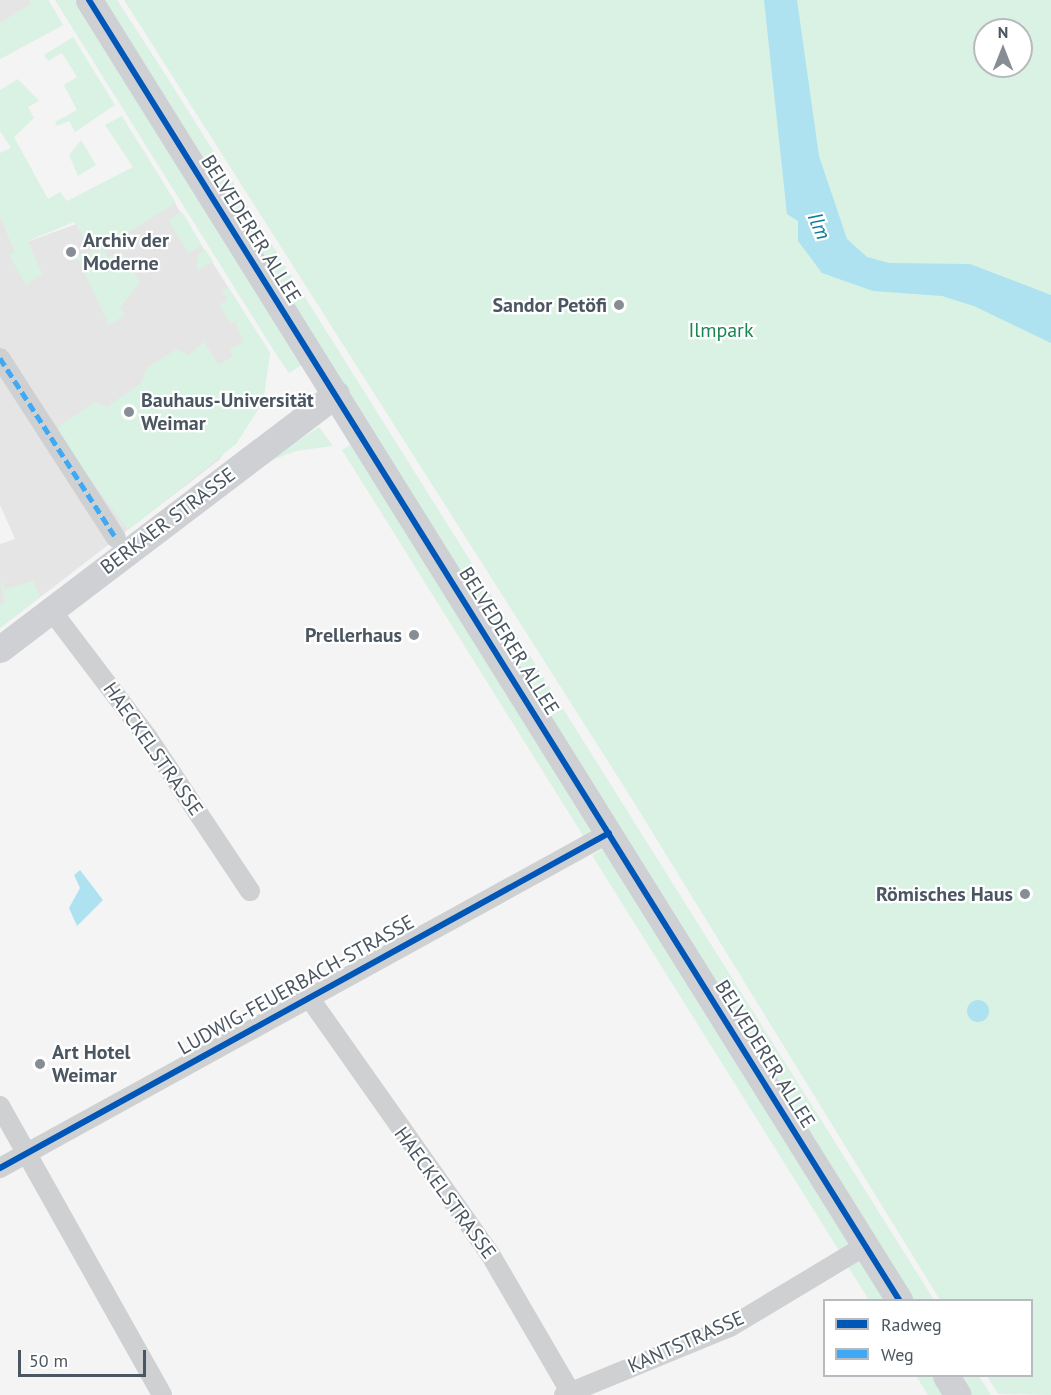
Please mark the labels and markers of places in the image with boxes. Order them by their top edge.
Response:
place label: Archiv der Moderne [83,228,170,275]
marker: Archiv der Moderne [64,245,78,259]
place label: Sandor Petöfi [492,293,607,317]
marker: Sandor Petöfi [612,298,626,312]
place label: Bauhaus-Universität Weimar [141,388,314,435]
marker: Bauhaus-Universität Weimar [122,405,136,419]
place label: Prellerhaus [305,623,402,647]
marker: Prellerhaus [407,628,421,642]
place label: Römisches Haus [876,882,1013,906]
marker: Römisches Haus [1018,887,1032,901]
place label: Art Hotel Weimar [52,1040,130,1087]
marker: Art Hotel Weimar [33,1057,47,1071]

